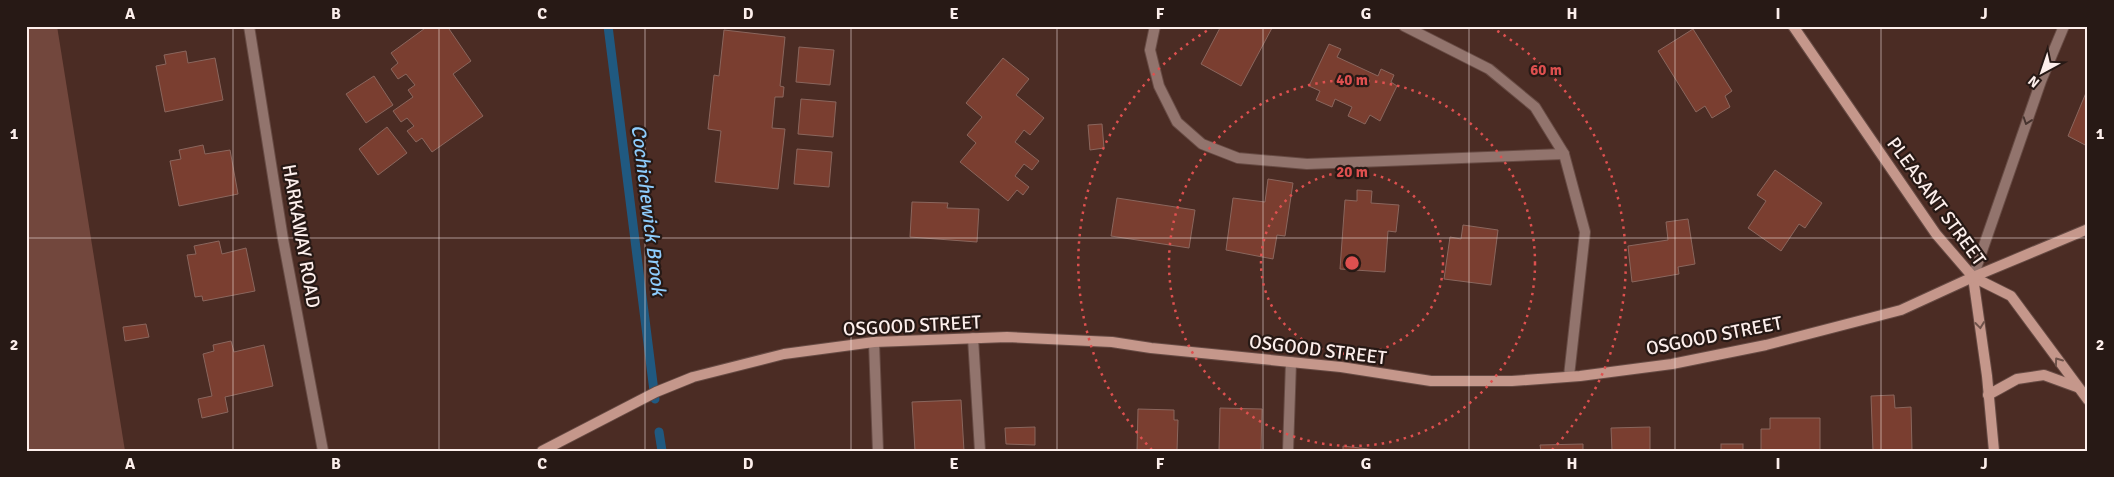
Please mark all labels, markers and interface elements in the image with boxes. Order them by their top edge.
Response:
text: A [125,4,136,24]
text: B [331,4,341,24]
text: C [537,4,547,24]
text: D [743,4,754,24]
text: E [949,4,959,24]
text: F [1156,4,1165,24]
text: G [1361,4,1371,24]
text: H [1567,4,1577,24]
text: I [1775,4,1781,24]
text: J [1980,4,1988,24]
north arrow [2016,48,2066,98]
text: 60 m [1530,61,1562,79]
text: 40 m [1336,71,1368,89]
text: N [2025,72,2043,91]
one-way arrow [2023,116,2033,124]
water label: Cochichewick Brook [626,123,672,299]
text: 1 [10,124,19,144]
text: 1 [2096,124,2105,144]
street label: PLEASANT STREET [1881,133,1991,271]
street label: HARKAWAY ROAD [277,162,325,310]
text: 20 m [1336,163,1368,181]
centre of rings [1343,254,1361,272]
street label: OSGOOD STREET [842,310,982,342]
street label: OSGOOD STREET [1644,311,1785,361]
one-way arrow [1974,321,1985,329]
street label: OSGOOD STREET [1248,330,1389,370]
text: 2 [10,335,18,355]
text: 2 [2096,335,2104,355]
one-way arrow [2056,358,2064,367]
text: A [125,454,136,474]
text: B [331,454,341,474]
text: C [537,454,547,474]
text: D [743,454,754,474]
text: E [949,454,959,474]
text: F [1156,454,1165,474]
text: G [1361,454,1371,474]
text: H [1567,454,1577,474]
text: I [1775,454,1781,474]
text: J [1980,454,1988,474]

